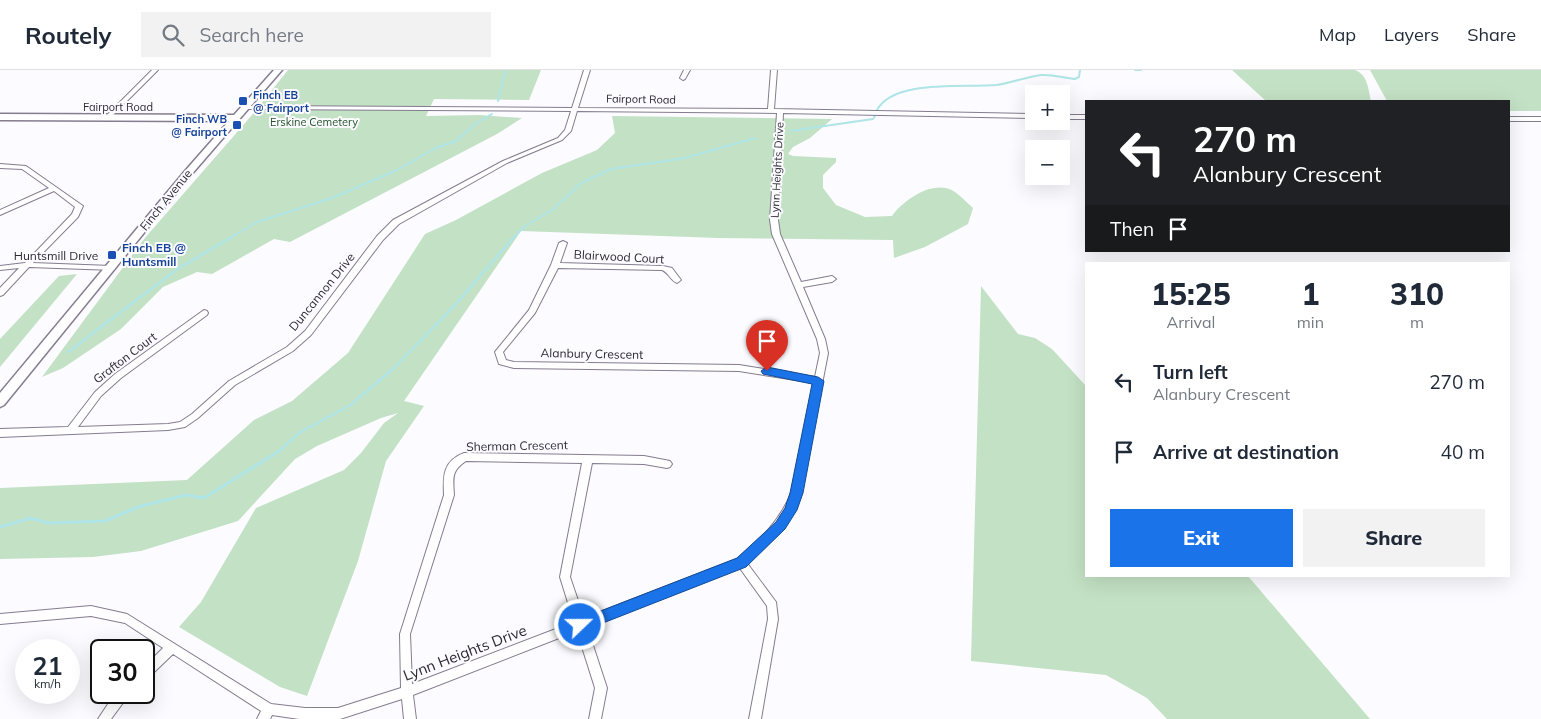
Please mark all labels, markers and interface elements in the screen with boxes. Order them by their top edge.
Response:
search box [141,12,491,57]
text: Routely [25,20,111,50]
icon: search [159,21,187,49]
text: Search here [199,23,304,47]
text: Map [1319,23,1356,46]
text: Layers [1384,23,1439,46]
text: Share [1467,23,1516,46]
map controls [1025,85,1070,185]
button: + [1025,85,1070,130]
place label: Finch EB @ Fairport [253,88,309,115]
street label: Fairport Road [606,91,676,107]
marker: Finch EB @ Fairport [237,95,249,107]
street label: Fairport Road [83,100,153,114]
place label: Finch WB @ Fairport [171,112,227,139]
park label: Erskine Cemetery [270,115,358,129]
text: 270 m [1193,117,1297,161]
marker: Finch WB @ Fairport [231,119,243,131]
icon: left [1110,120,1175,185]
street label: Lynn Heights Drive [767,122,787,218]
button: − [1025,140,1070,185]
text: Alanbury Crescent [1193,160,1381,188]
street label: Finch Avenue [136,166,195,233]
icon: arrive [1164,215,1192,243]
text: Then [1110,217,1154,241]
place label: Finch EB @ Huntsmill [122,240,186,269]
street label: Blairwood Court [573,247,665,266]
street label: Huntsmill Drive [14,248,98,263]
marker: Finch EB @ Huntsmill [106,249,118,261]
street label: Duncannon Drive [286,250,358,334]
text: 15:25 [1151,275,1231,313]
text: 1 [1301,275,1319,313]
text: 310 [1390,275,1444,313]
text: Arrival [1166,312,1215,332]
text: min [1297,312,1324,332]
text: m [1410,312,1424,332]
pin [746,320,788,371]
icon: arrive [753,327,781,355]
street label: Grafton Court [90,329,159,386]
street label: Alanbury Crescent [540,345,644,362]
text: Turn left [1153,360,1228,384]
icon: left [1110,368,1138,396]
text: 270 m [1429,370,1485,394]
text: Alanbury Crescent [1153,384,1290,404]
street label: Sherman Crescent [466,437,568,454]
icon: arrive [1110,438,1138,466]
text: Arrive at destination [1153,440,1339,464]
text: 40 m [1441,440,1485,464]
button: Exit [1110,509,1293,567]
button: Share [1303,509,1485,567]
position arrow [553,598,605,650]
street label: Lynn Heights Drive [400,620,529,685]
speed limit sign: 30 [90,639,155,704]
text: 21 [32,650,63,681]
text: km/h [34,676,61,691]

